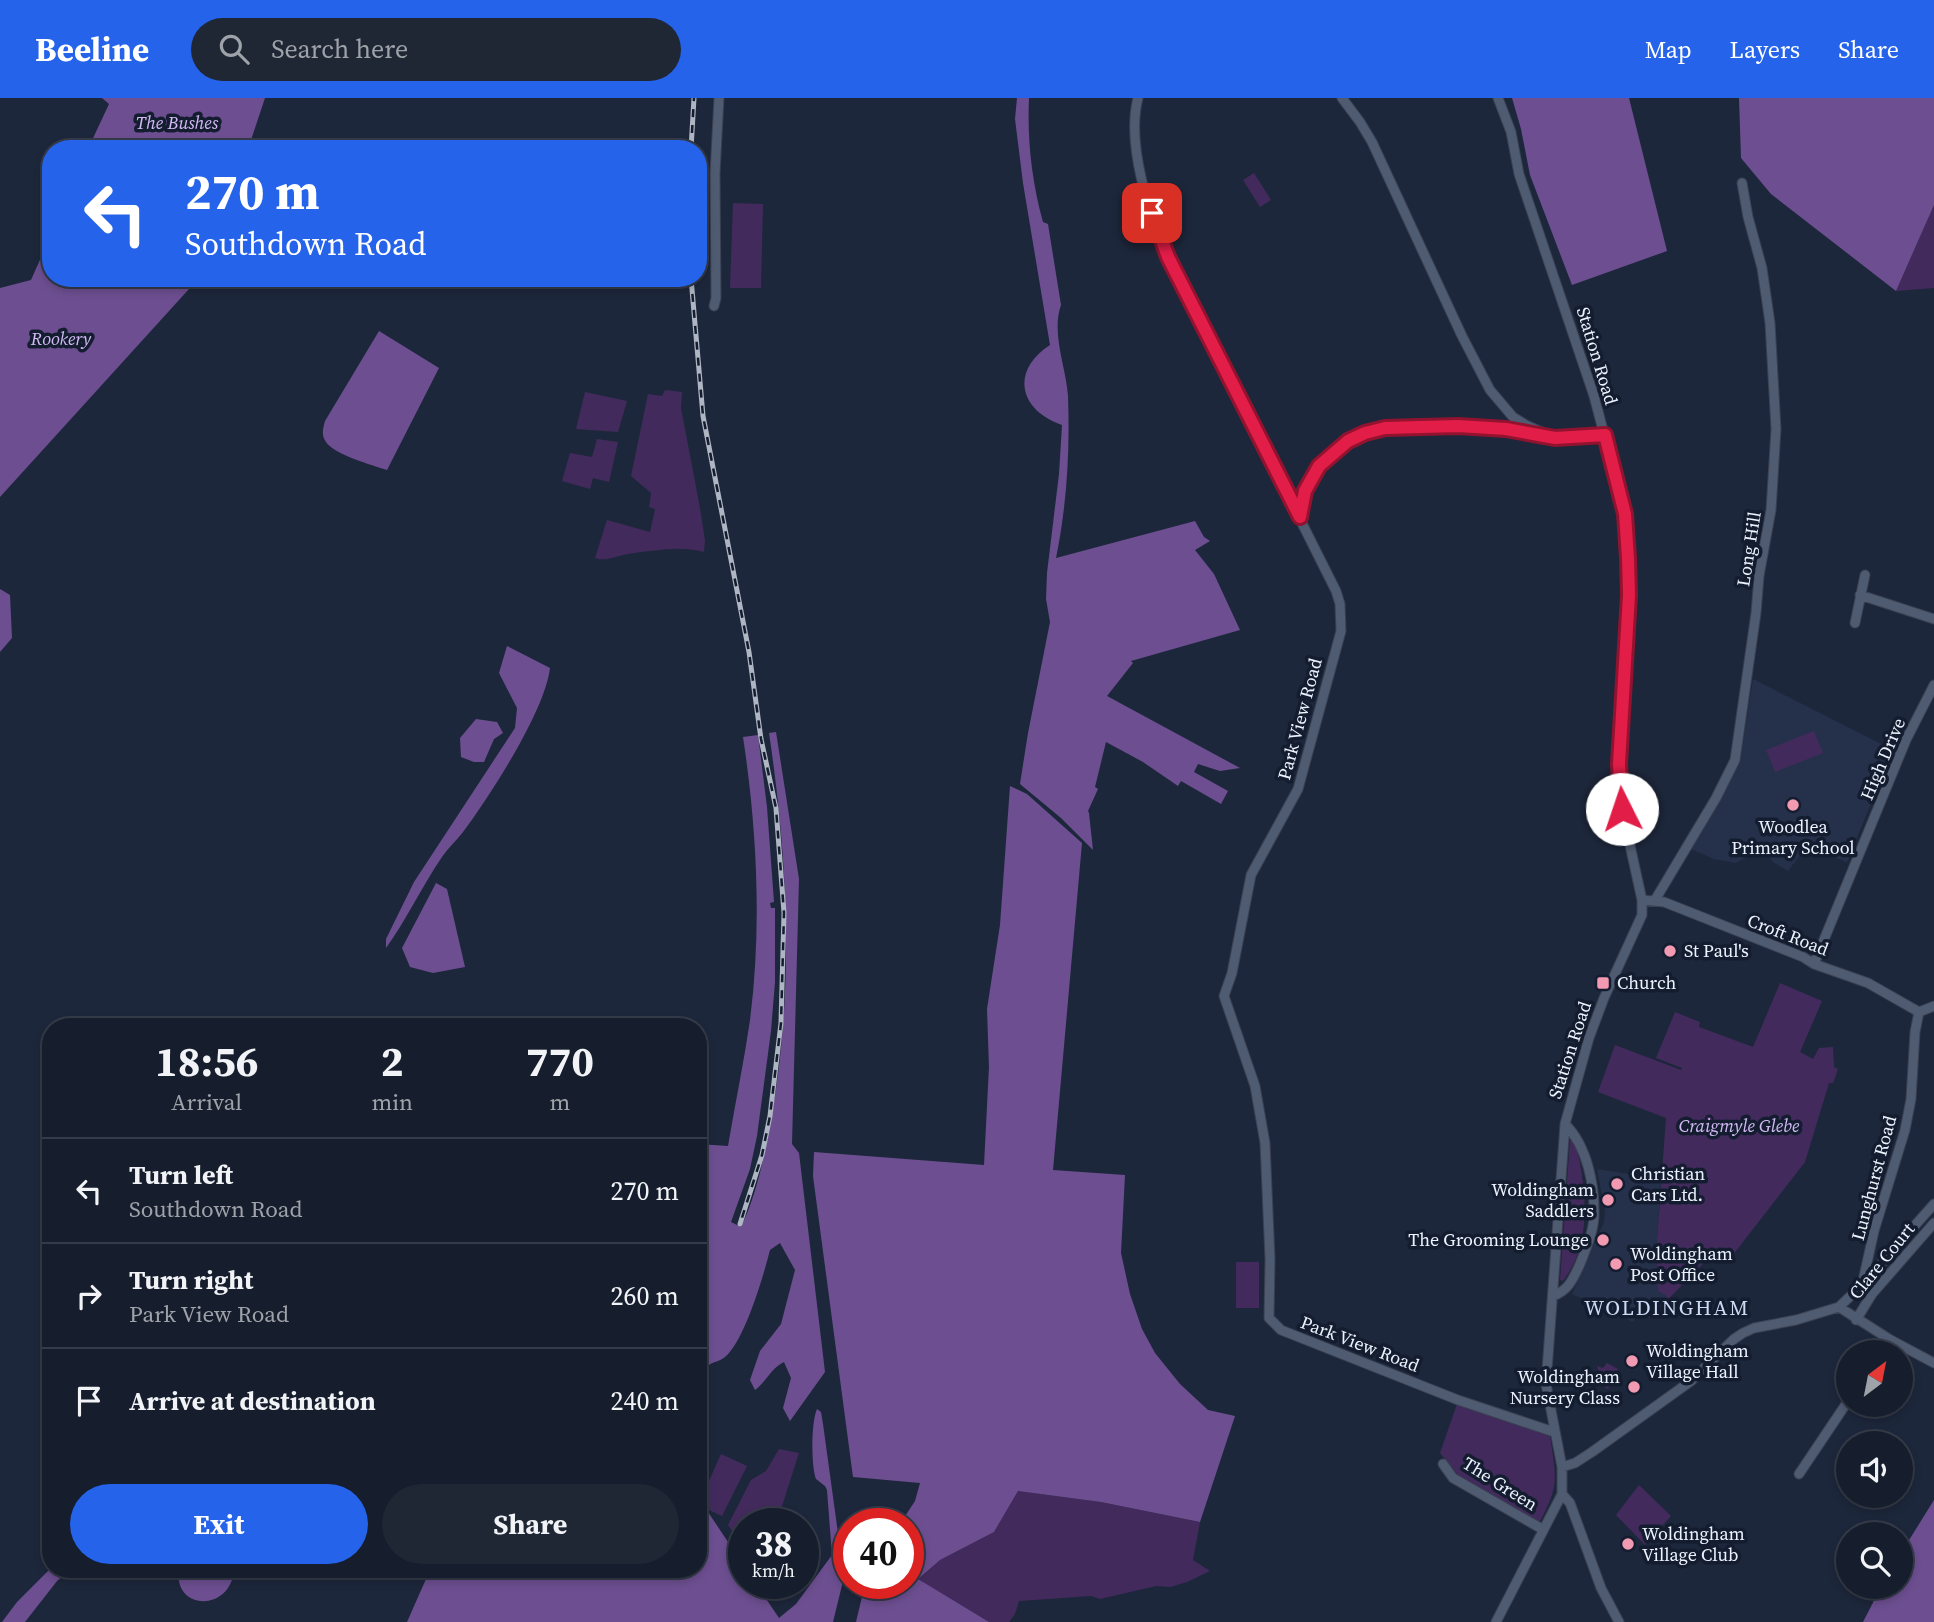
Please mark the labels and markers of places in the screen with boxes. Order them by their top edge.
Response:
pin [1122,183,1182,243]
marker: Woodlea Primary School [1785,797,1801,813]
place label: Woodlea Primary School [1731,814,1855,860]
place label: St Paul's [1684,938,1749,963]
marker: St Paul's [1662,943,1678,959]
place label: Church [1617,970,1677,995]
marker: Church [1595,975,1611,991]
place label: Christian Cars Ltd. [1631,1161,1705,1207]
marker: Christian Cars Ltd. [1609,1176,1625,1192]
place label: Woldingham Saddlers [1491,1177,1594,1223]
marker: Woldingham Saddlers [1600,1192,1616,1208]
place label: The Grooming Lounge [1408,1227,1589,1252]
marker: The Grooming Lounge [1595,1232,1611,1248]
place label: Woldingham Post Office [1630,1241,1733,1287]
marker: Woldingham Post Office [1608,1256,1624,1272]
place label: Woldingham Village Hall [1646,1338,1749,1384]
marker: Woldingham Village Hall [1624,1353,1640,1369]
place label: Woldingham Nursery Class [1510,1364,1620,1410]
marker: Woldingham Nursery Class [1626,1379,1642,1395]
place label: Woldingham Village Club [1642,1521,1745,1567]
marker: Woldingham Village Club [1620,1536,1636,1552]

